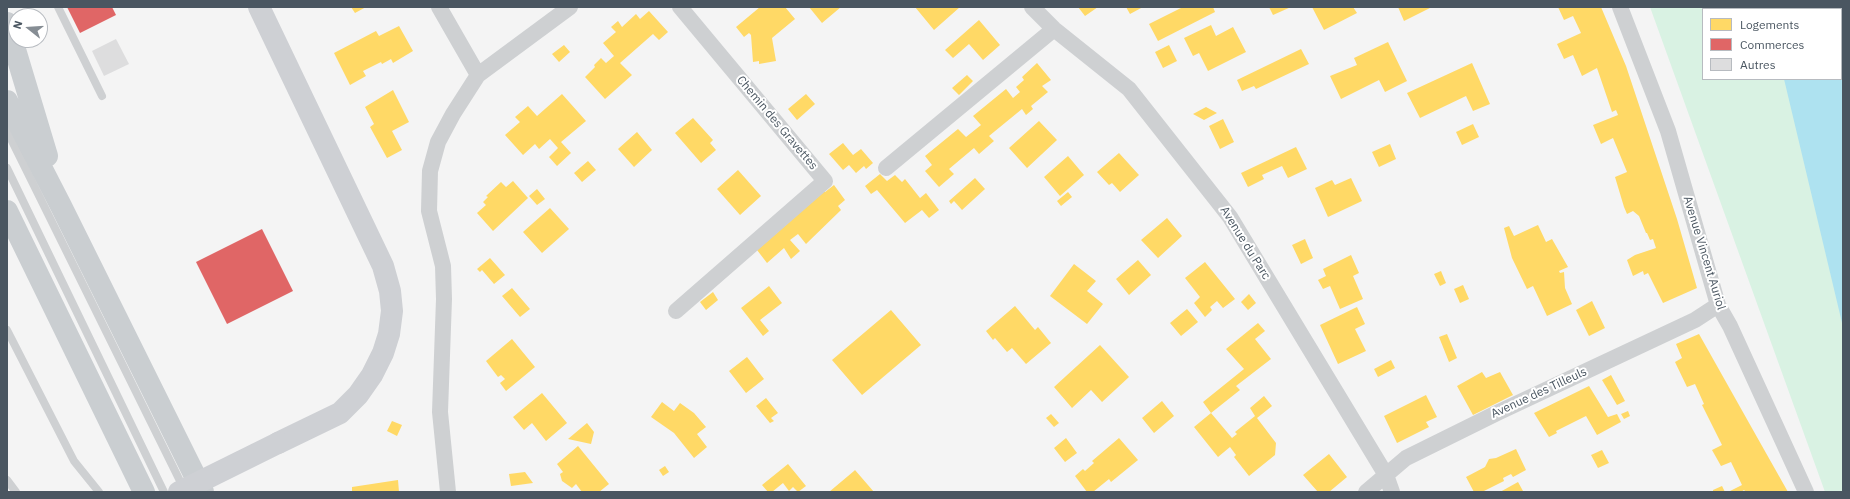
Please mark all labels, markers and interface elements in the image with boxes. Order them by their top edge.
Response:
north arrow [8,8,48,48]
legend [1702,8,1842,80]
text: Logements [1740,17,1799,32]
text: N [10,19,25,31]
text: Commerces [1740,37,1804,52]
text: Autres [1740,57,1776,72]
street label: Chemin des Gravettes [733,73,821,173]
street label: Avenue Vincent Auriol [1680,194,1728,312]
street label: Avenue du Parc [1217,204,1273,282]
street label: Avenue des Tilleuls [1489,365,1589,421]

